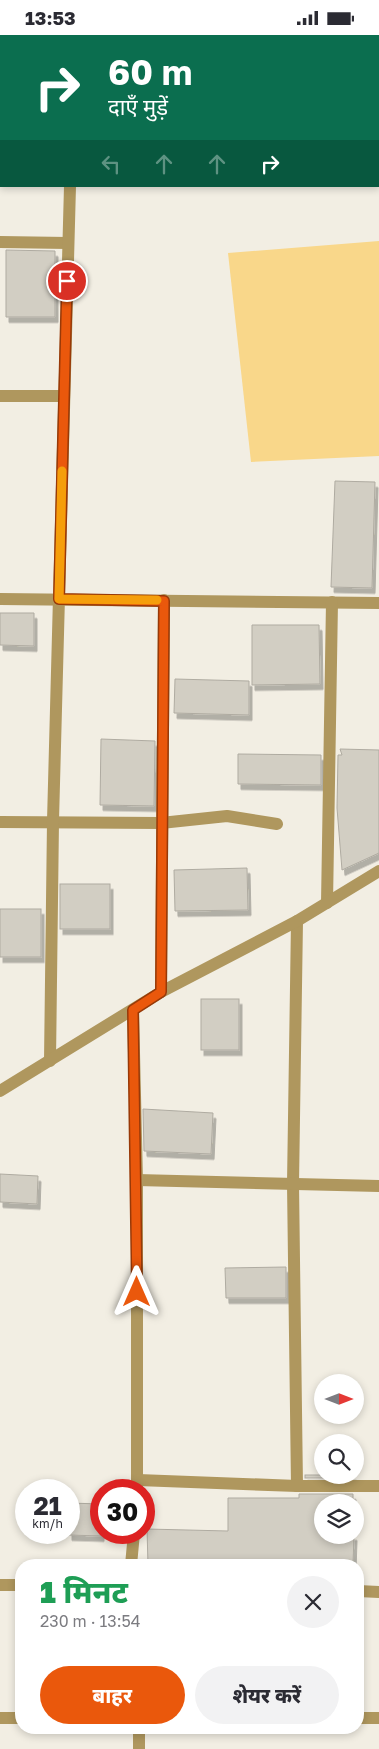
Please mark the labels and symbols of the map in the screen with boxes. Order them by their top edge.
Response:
pin [46,260,88,302]
position arrow [110,1265,162,1317]
north arrow [314,1374,364,1424]
speed limit sign: 30 [90,1479,155,1544]

